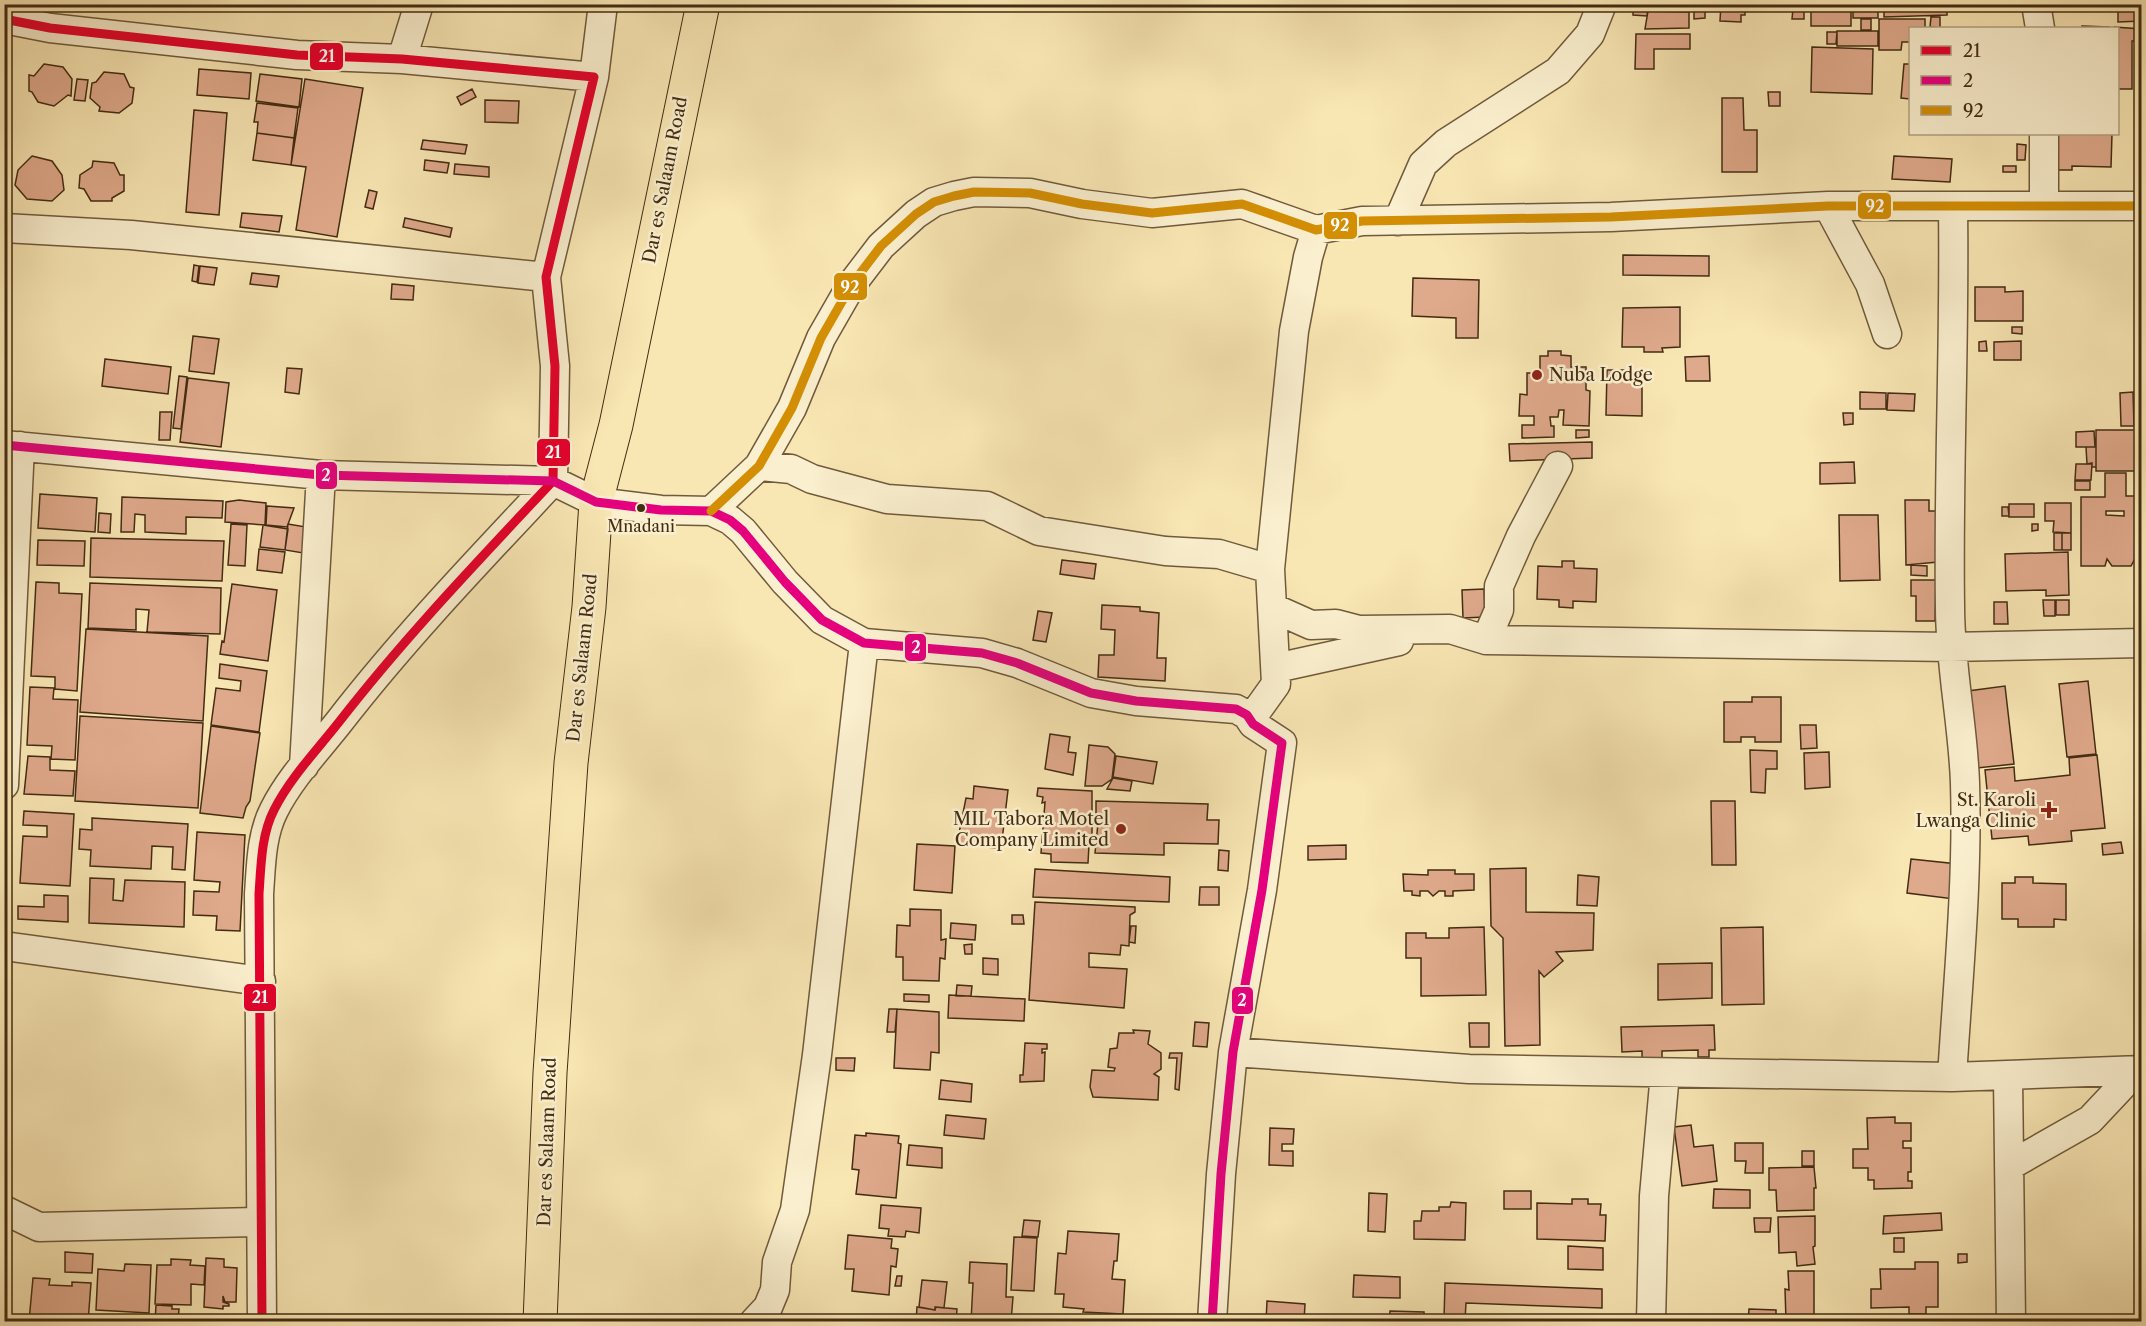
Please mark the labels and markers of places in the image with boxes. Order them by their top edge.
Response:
place label: Nuba Lodge [1549,364,1653,386]
marker: Nuba Lodge [1530,368,1544,382]
marker: Mnadani [635,502,647,514]
place label: Mnadani [607,516,675,536]
place label: St. Karoli Lwanga Clinic [1915,789,2037,832]
marker: St. Karoli Lwanga Clinic [2040,801,2058,819]
place label: MIL Tabora Motel Company Limited [953,808,1109,851]
marker: MIL Tabora Motel Company Limited [1114,822,1128,836]

